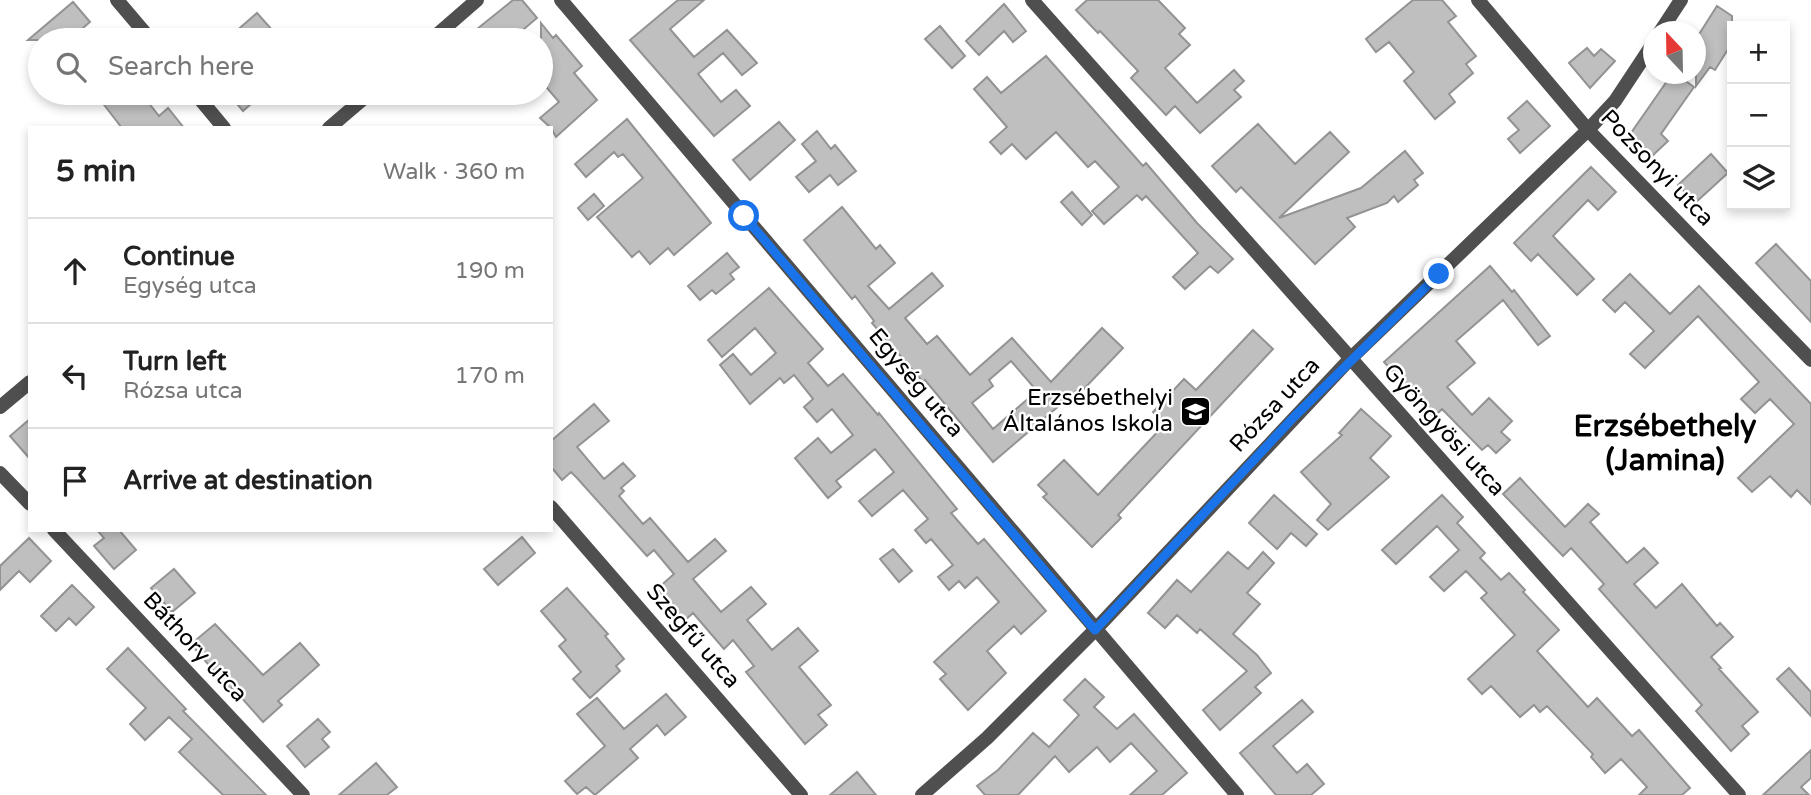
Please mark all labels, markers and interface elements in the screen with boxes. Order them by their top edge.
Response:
north arrow [1643,21,1706,84]
map controls [1727,21,1790,210]
button: + [1727,21,1790,84]
search box [28,28,553,105]
icon: search [52,48,90,86]
text: Search here [108,51,254,82]
button: − [1727,84,1790,147]
street label: Pozsonyi utca [1594,104,1720,232]
button: layers [1727,147,1790,210]
text: 5 min [56,153,136,190]
text: Walk · 360 m [383,158,525,186]
route start [728,200,759,231]
text: Continue [123,241,235,272]
icon: ahead [56,252,94,290]
text: 190 m [455,257,525,285]
route end [1423,258,1454,289]
text: Egység utca [123,272,257,300]
street label: Egység utca [862,323,970,443]
text: Turn left [123,346,226,377]
street label: Rózsa utca [1224,352,1326,458]
icon: left [56,357,94,395]
street label: Gyöngyösi utca [1377,358,1511,502]
text: 170 m [455,362,525,390]
text: Rózsa utca [123,377,243,405]
place label: Erzsébethelyi Általános Iskola [1003,384,1173,438]
school or university icon: Erzsébethelyi Általános Iskola [1179,394,1213,428]
district label: Erzsébethely (Jamina) [1574,408,1756,479]
icon: arrive [56,462,94,500]
text: Arrive at destination [123,465,373,496]
street label: Szegfű utca [640,578,746,694]
street label: Báthory utca [137,586,253,708]

